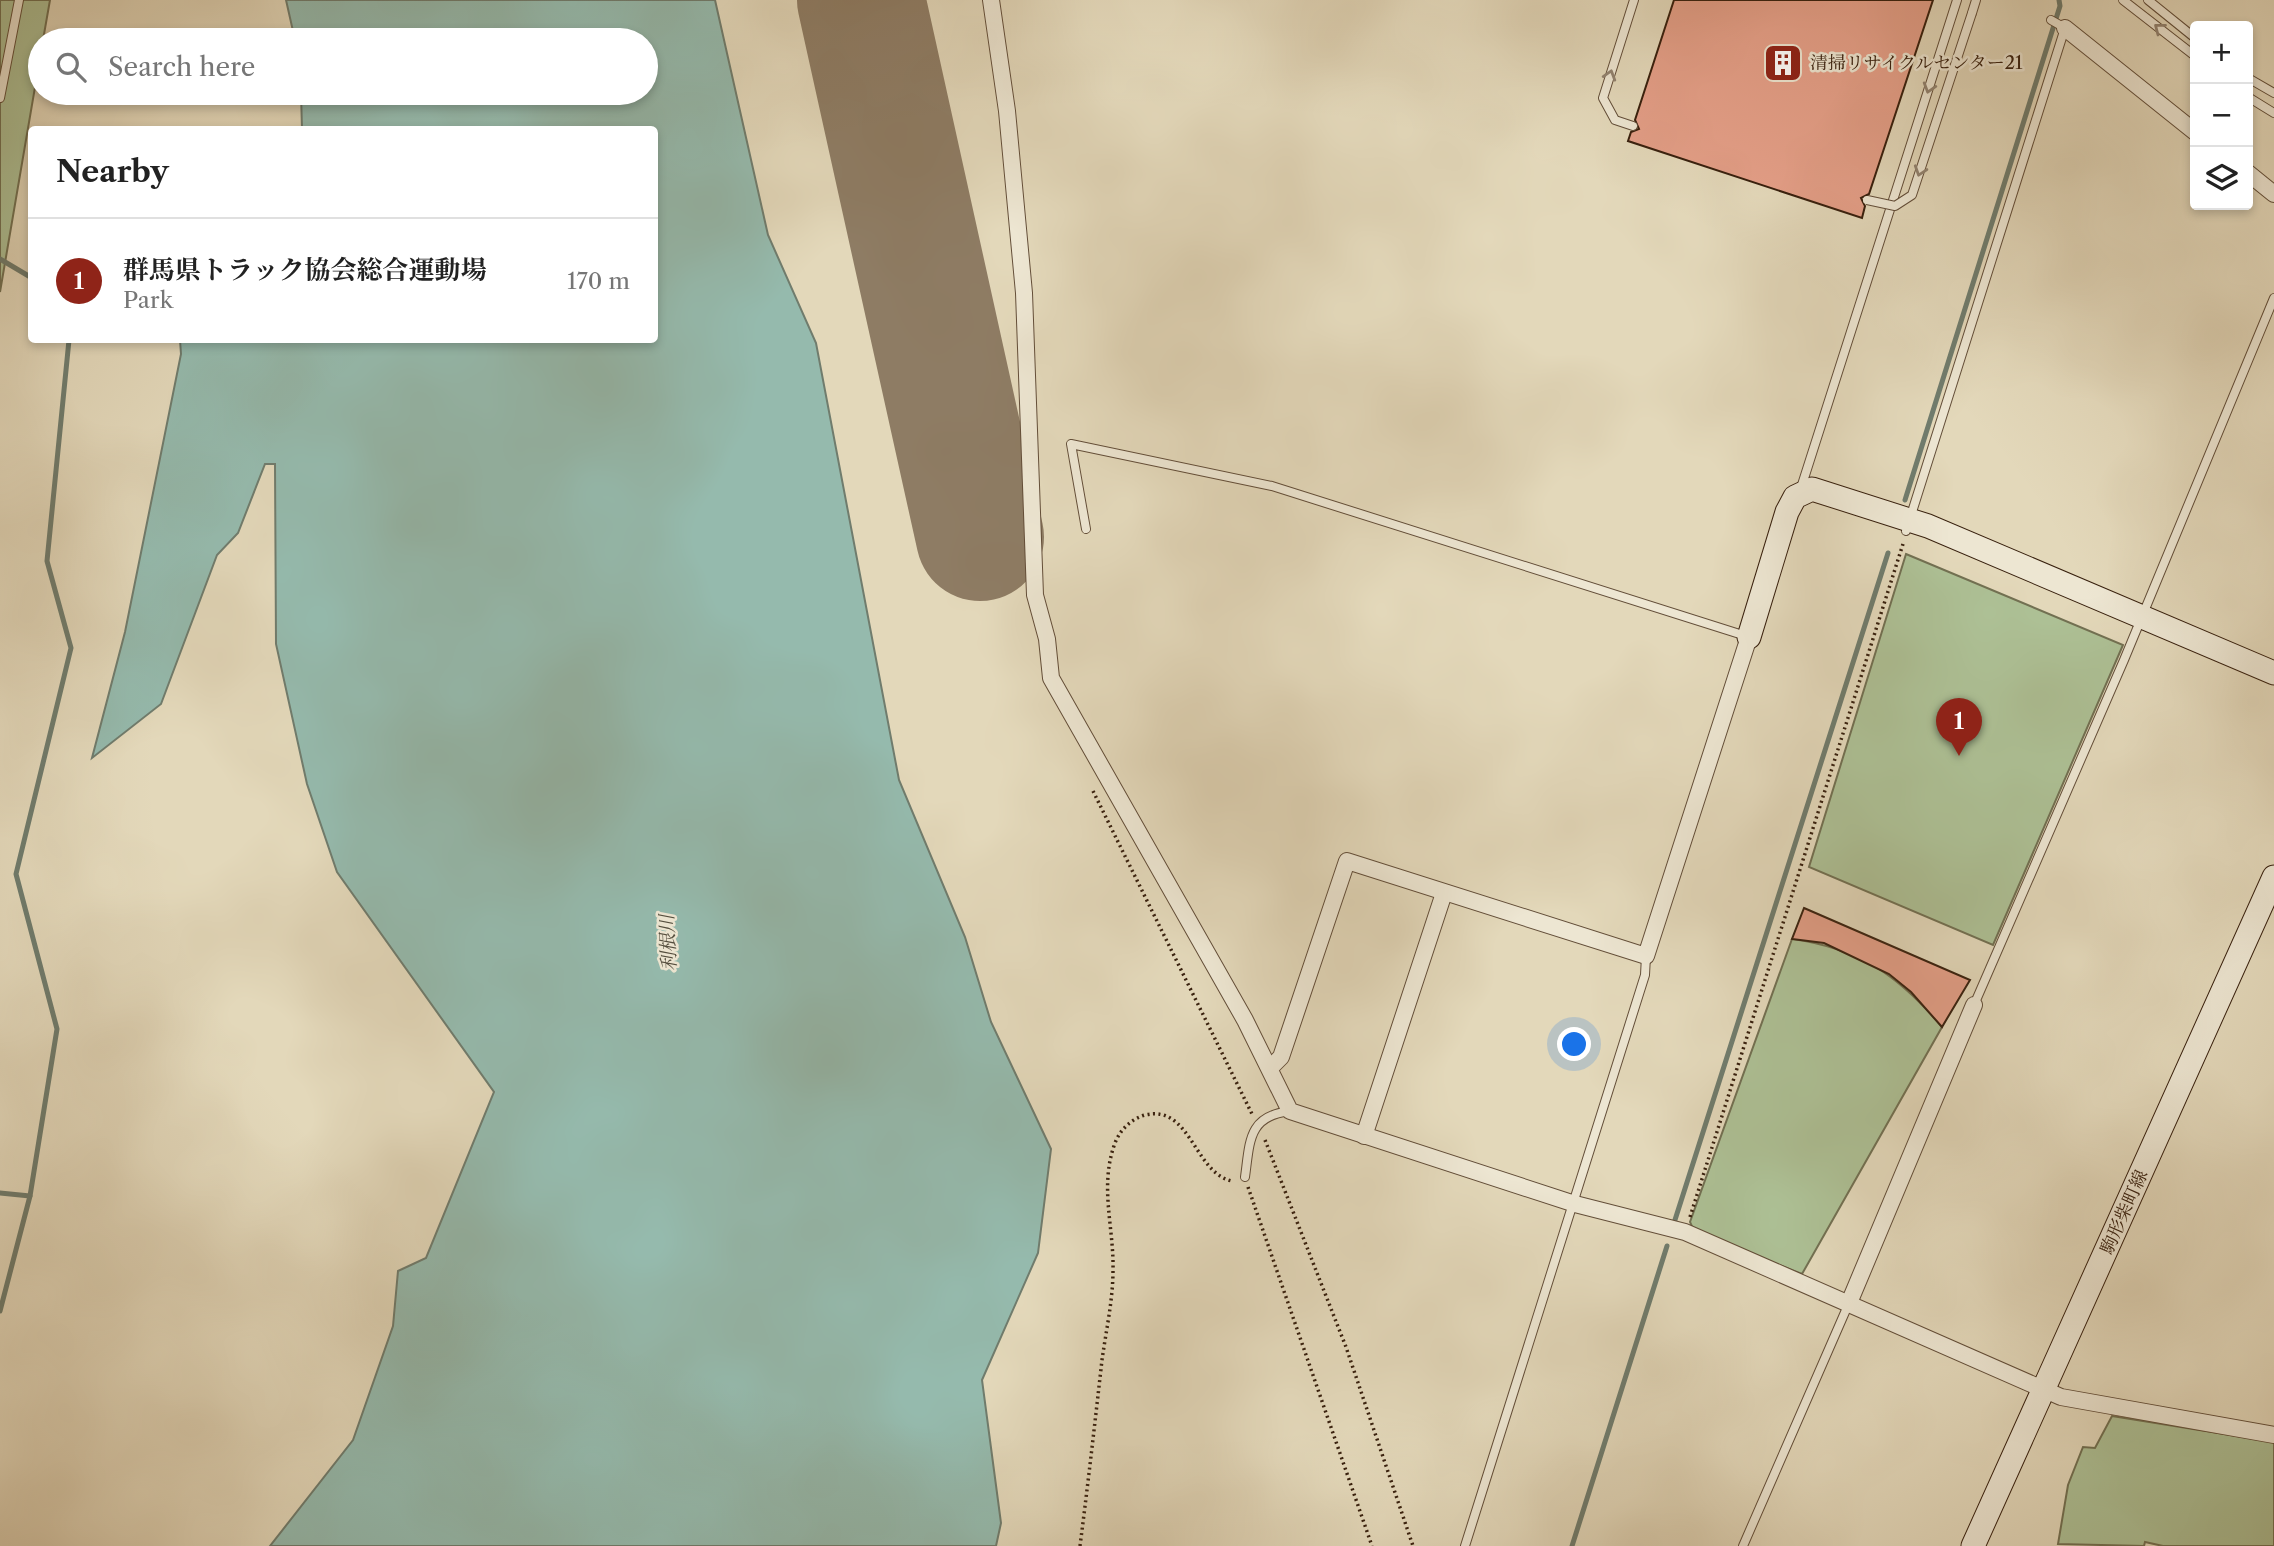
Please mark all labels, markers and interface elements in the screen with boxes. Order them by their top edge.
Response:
map controls [2190,21,2253,210]
button: + [2190,21,2253,84]
one-way arrow [2155,24,2167,37]
search box [28,28,658,105]
building icon: 清掃リサイクルセンター21 [1762,42,1804,84]
icon: search [52,48,90,86]
text: Search here [108,51,255,83]
place label: 清掃リサイクルセンター21 [1810,52,2023,74]
one-way arrow [1602,69,1617,81]
one-way arrow [1922,82,1937,94]
button: − [2190,84,2253,147]
button: layers [2190,147,2253,210]
text: Nearby [56,153,169,190]
one-way arrow [1914,165,1928,177]
text: 群馬県トラック協会総合運動場 [123,254,486,286]
text: 1 [74,267,84,295]
text: 170 m [567,267,630,295]
text: Park [123,286,173,314]
pin: 1 [1936,698,1982,756]
water label: 利根川 [655,912,681,972]
your location [1557,1027,1591,1061]
street label: 駒形柴町線 [2096,1166,2152,1258]

